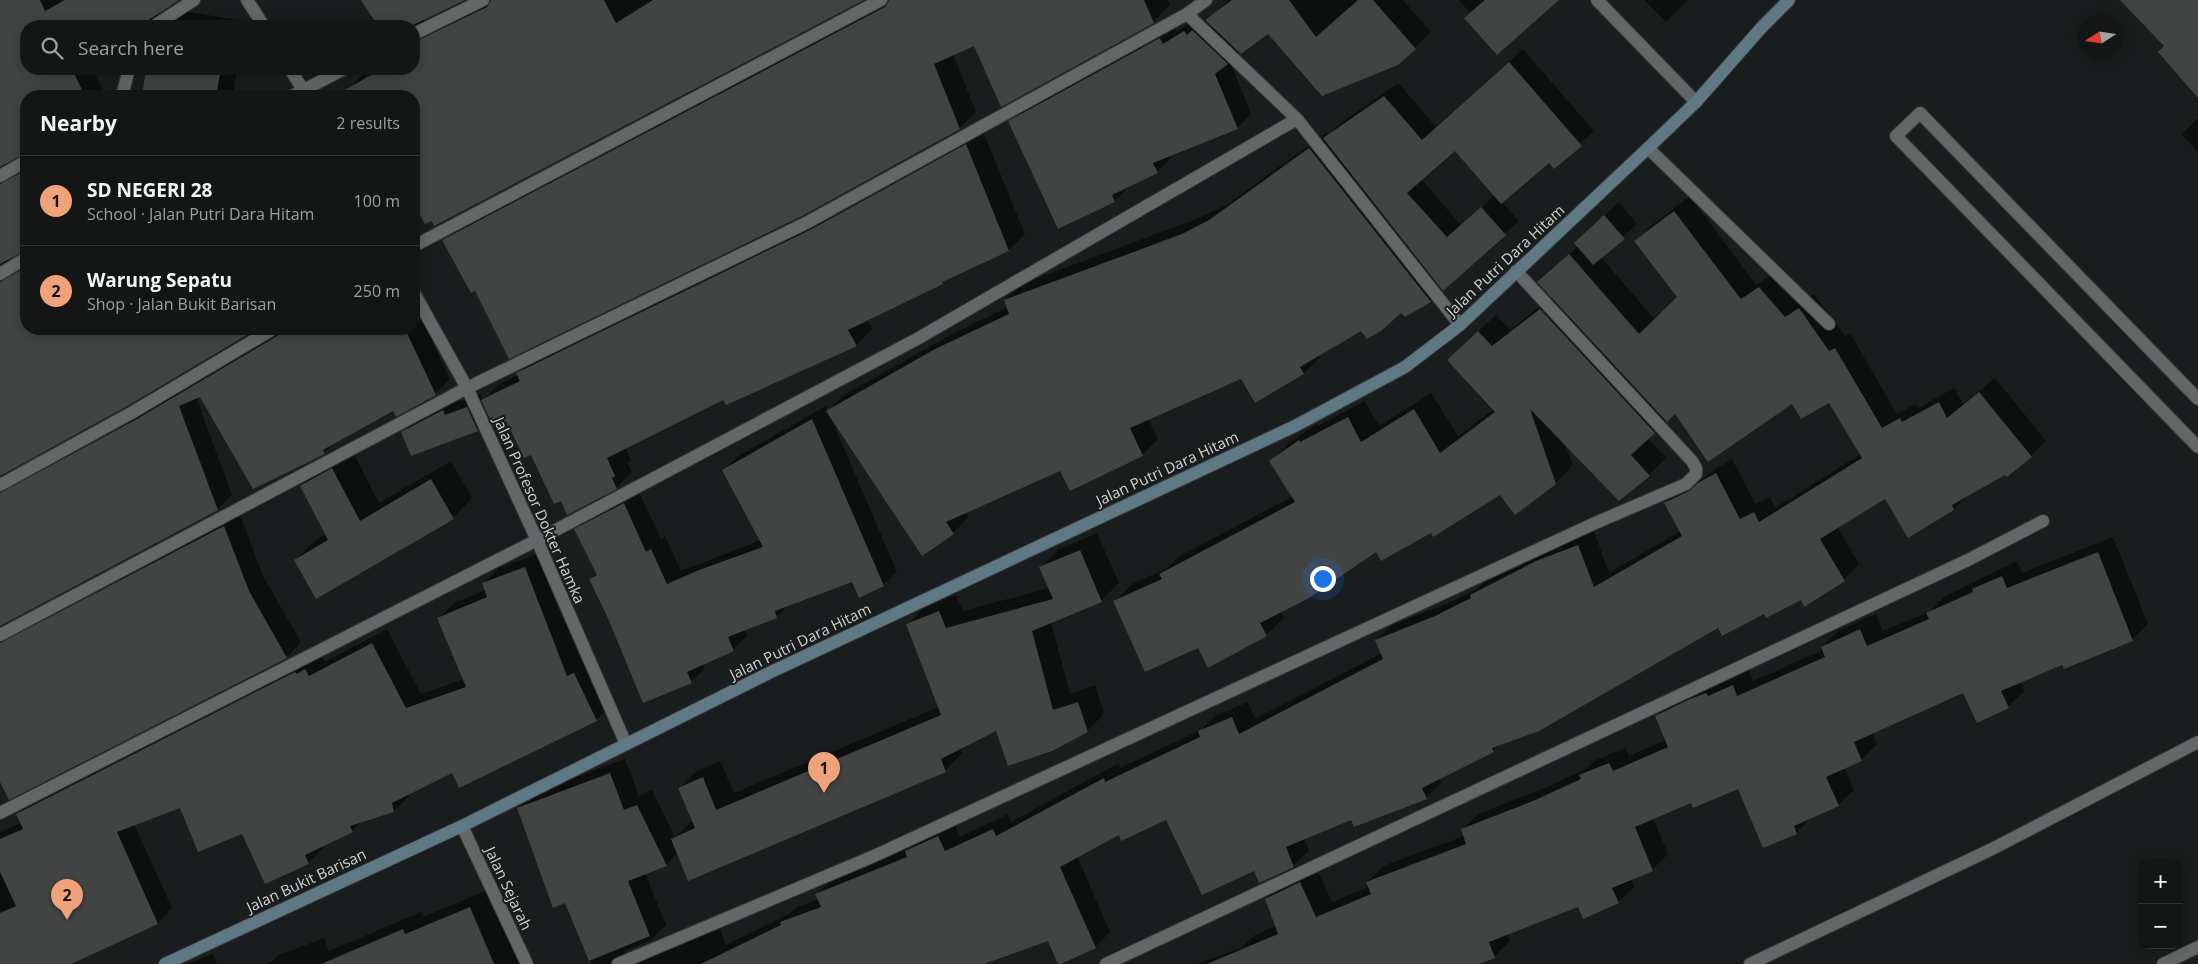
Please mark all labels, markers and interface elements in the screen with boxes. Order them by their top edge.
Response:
north arrow [2078,15,2123,60]
search box [20,20,420,75]
icon: search [38,34,66,62]
text: Search here [78,35,184,61]
text: Nearby [40,109,117,137]
text: 2 results [336,112,400,134]
text: SD NEGERI 28 [87,177,212,203]
text: 1 [51,190,61,212]
text: 100 m [354,190,400,212]
street label: Jalan Putri Dara Hitam [1440,200,1568,322]
text: School · Jalan Putri Dara Hitam [87,203,314,225]
text: Warung Sepatu [87,267,232,293]
text: 2 [51,280,61,302]
text: 250 m [354,280,400,302]
text: Shop · Jalan Bukit Barisan [87,293,276,315]
street label: Jalan Profesor Dokter Hamka [489,412,590,607]
street label: Jalan Putri Dara Hitam [1091,426,1241,511]
your location [1310,566,1336,592]
street label: Jalan Putri Dara Hitam [724,598,874,685]
pin: 1 [808,752,840,793]
street label: Jalan Sejarah [480,841,537,933]
street label: Jalan Bukit Barisan [241,843,369,917]
map controls [2138,859,2183,949]
button: + [2138,859,2183,904]
pin: 2 [51,879,83,920]
button: − [2138,904,2183,949]

